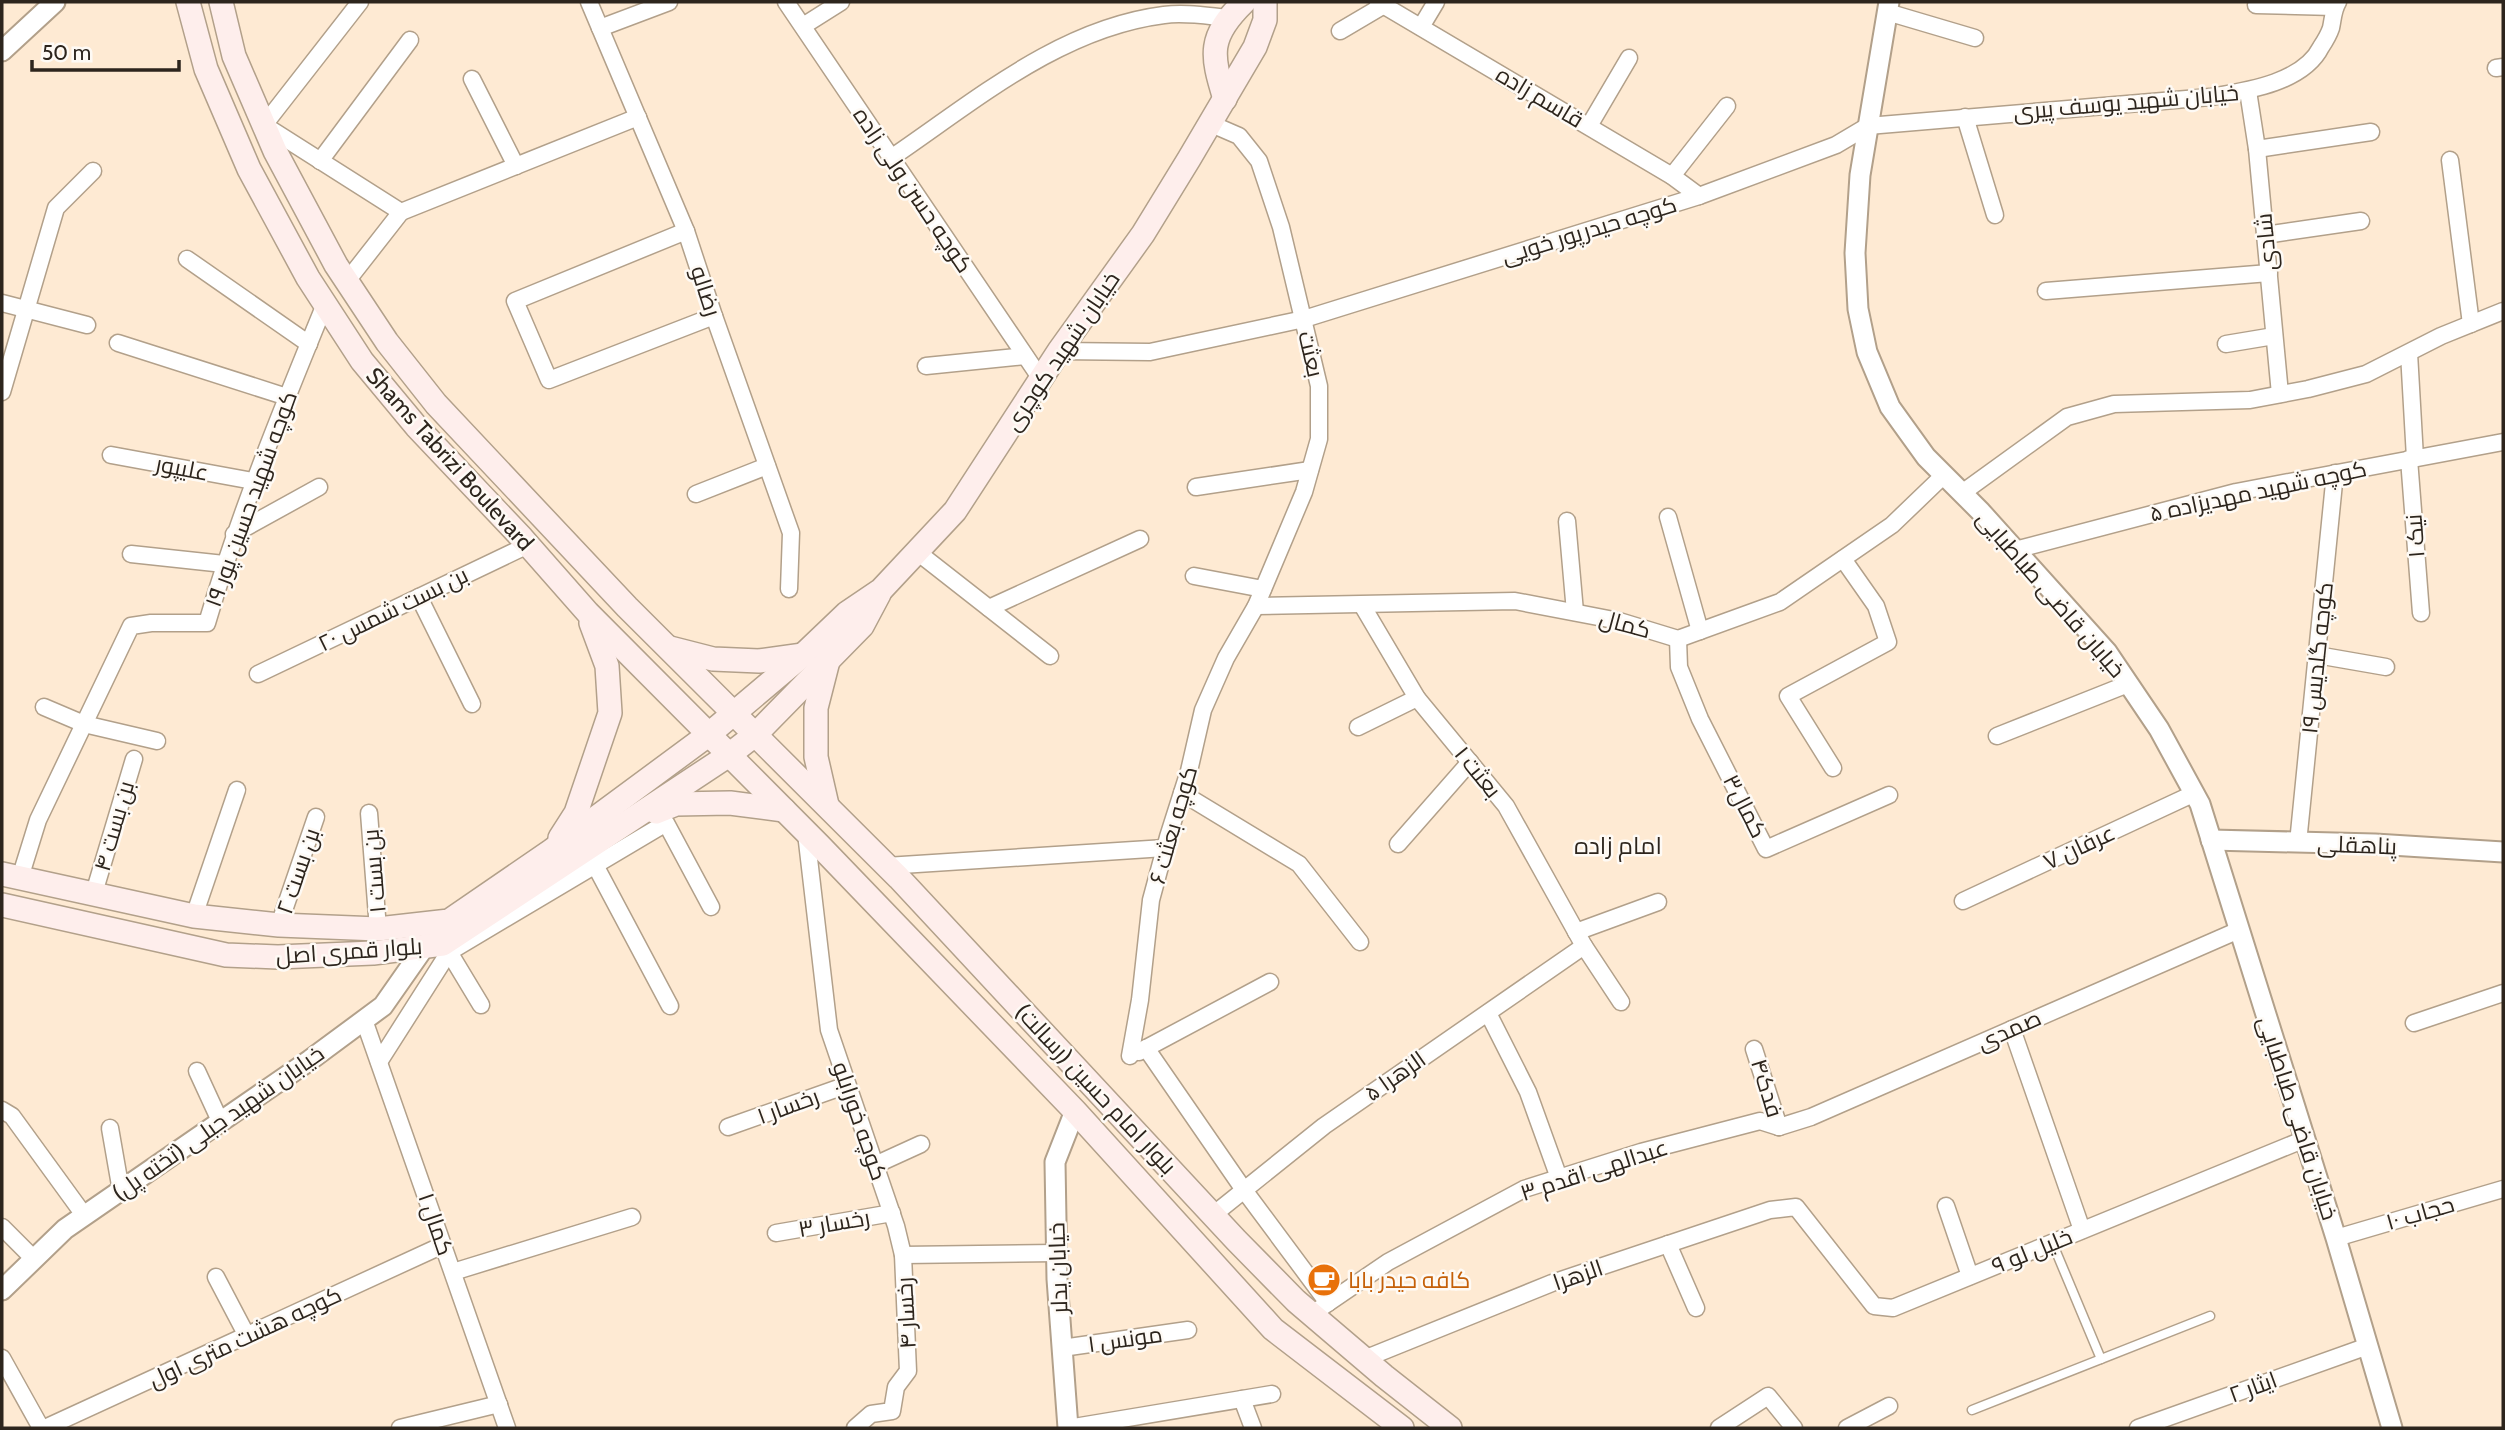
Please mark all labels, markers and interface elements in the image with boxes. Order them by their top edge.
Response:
scale bar [32,28,178,72]
text: 50 m [42,40,91,65]
street label: قاسم زاده [1490,60,1589,136]
street label: خیابان شهید یوسف پیری [2012,78,2240,127]
street label: کوچه حسن ولی زاده [846,102,979,279]
street label: کوچه حیدرپور خویی [1498,190,1680,271]
street label: شادی [2250,212,2282,272]
street label: رضالو [685,262,727,320]
street label: خیابان شهید کوچری [998,266,1126,437]
street label: بعثت [1292,328,1330,380]
street label: Shams Tabrizi Boulevard [360,362,540,556]
street label: کوچه شهید حسین پور ۱۹ [199,387,304,611]
street label: علیپور [151,449,211,487]
street label: کوچه شهید مهدیزاده ۵ [2147,454,2369,529]
street label: خیابان قاضی طباطبایی [1971,505,2131,683]
street label: نیک ۱ [2400,513,2430,559]
street label: بن بست شمس ۲۰ [313,561,473,657]
street label: کوچه گلدیس ۱۹ [2295,581,2340,736]
street label: کمال [1596,604,1654,644]
street label: بعثت ۱ [1449,740,1507,804]
street label: کوچه بعثت ۶ [1143,763,1204,887]
street label: کمال۳ [1717,770,1773,842]
street label: بن بست ۴ [88,778,140,874]
street label: عرفان ۷ [2039,818,2119,876]
street label: بن بست ۲ [270,824,326,918]
street label: بن بست ۱ [356,828,392,914]
street label: پناهقلی [2316,830,2398,861]
district label: امام زاده [1574,831,1662,862]
street label: بلوار قمری اصل [275,932,423,970]
street label: بلوار امام حسین (رسالت) [1008,998,1182,1182]
street label: صمدی [1973,1004,2045,1056]
street label: خیابان قاضی طباطبایی [2252,1013,2344,1223]
street label: خیابان شهید جبلی (تخته پل) [107,1039,330,1208]
street label: الزهرا ۵ [1359,1045,1431,1107]
street label: فدک۴ [1745,1055,1789,1121]
street label: کوچه خورابلو [826,1058,893,1184]
street label: رخسار ۱ [753,1082,823,1130]
street label: عبدالهی اقدم ۳ [1517,1133,1672,1209]
street label: کمال ۱ [412,1189,460,1259]
street label: حجاب ۱۰ [2383,1190,2457,1236]
street label: رخسار ۳ [796,1203,872,1243]
street label: خیابان یدلر [1042,1222,1074,1316]
street label: خلیل لو ۹ [1988,1222,2076,1280]
street label: الزهرا [1549,1253,1607,1297]
cafe icon: کافه حیدر بابا [1305,1261,1343,1299]
place label: کافه حیدر بابا [1348,1266,1471,1294]
street label: رخسار ۴ [890,1276,922,1350]
street label: کوچه هشت متری اول [144,1280,346,1395]
street label: مونس ۱ [1086,1320,1164,1358]
street label: ایثار ۲ [2225,1365,2281,1409]

